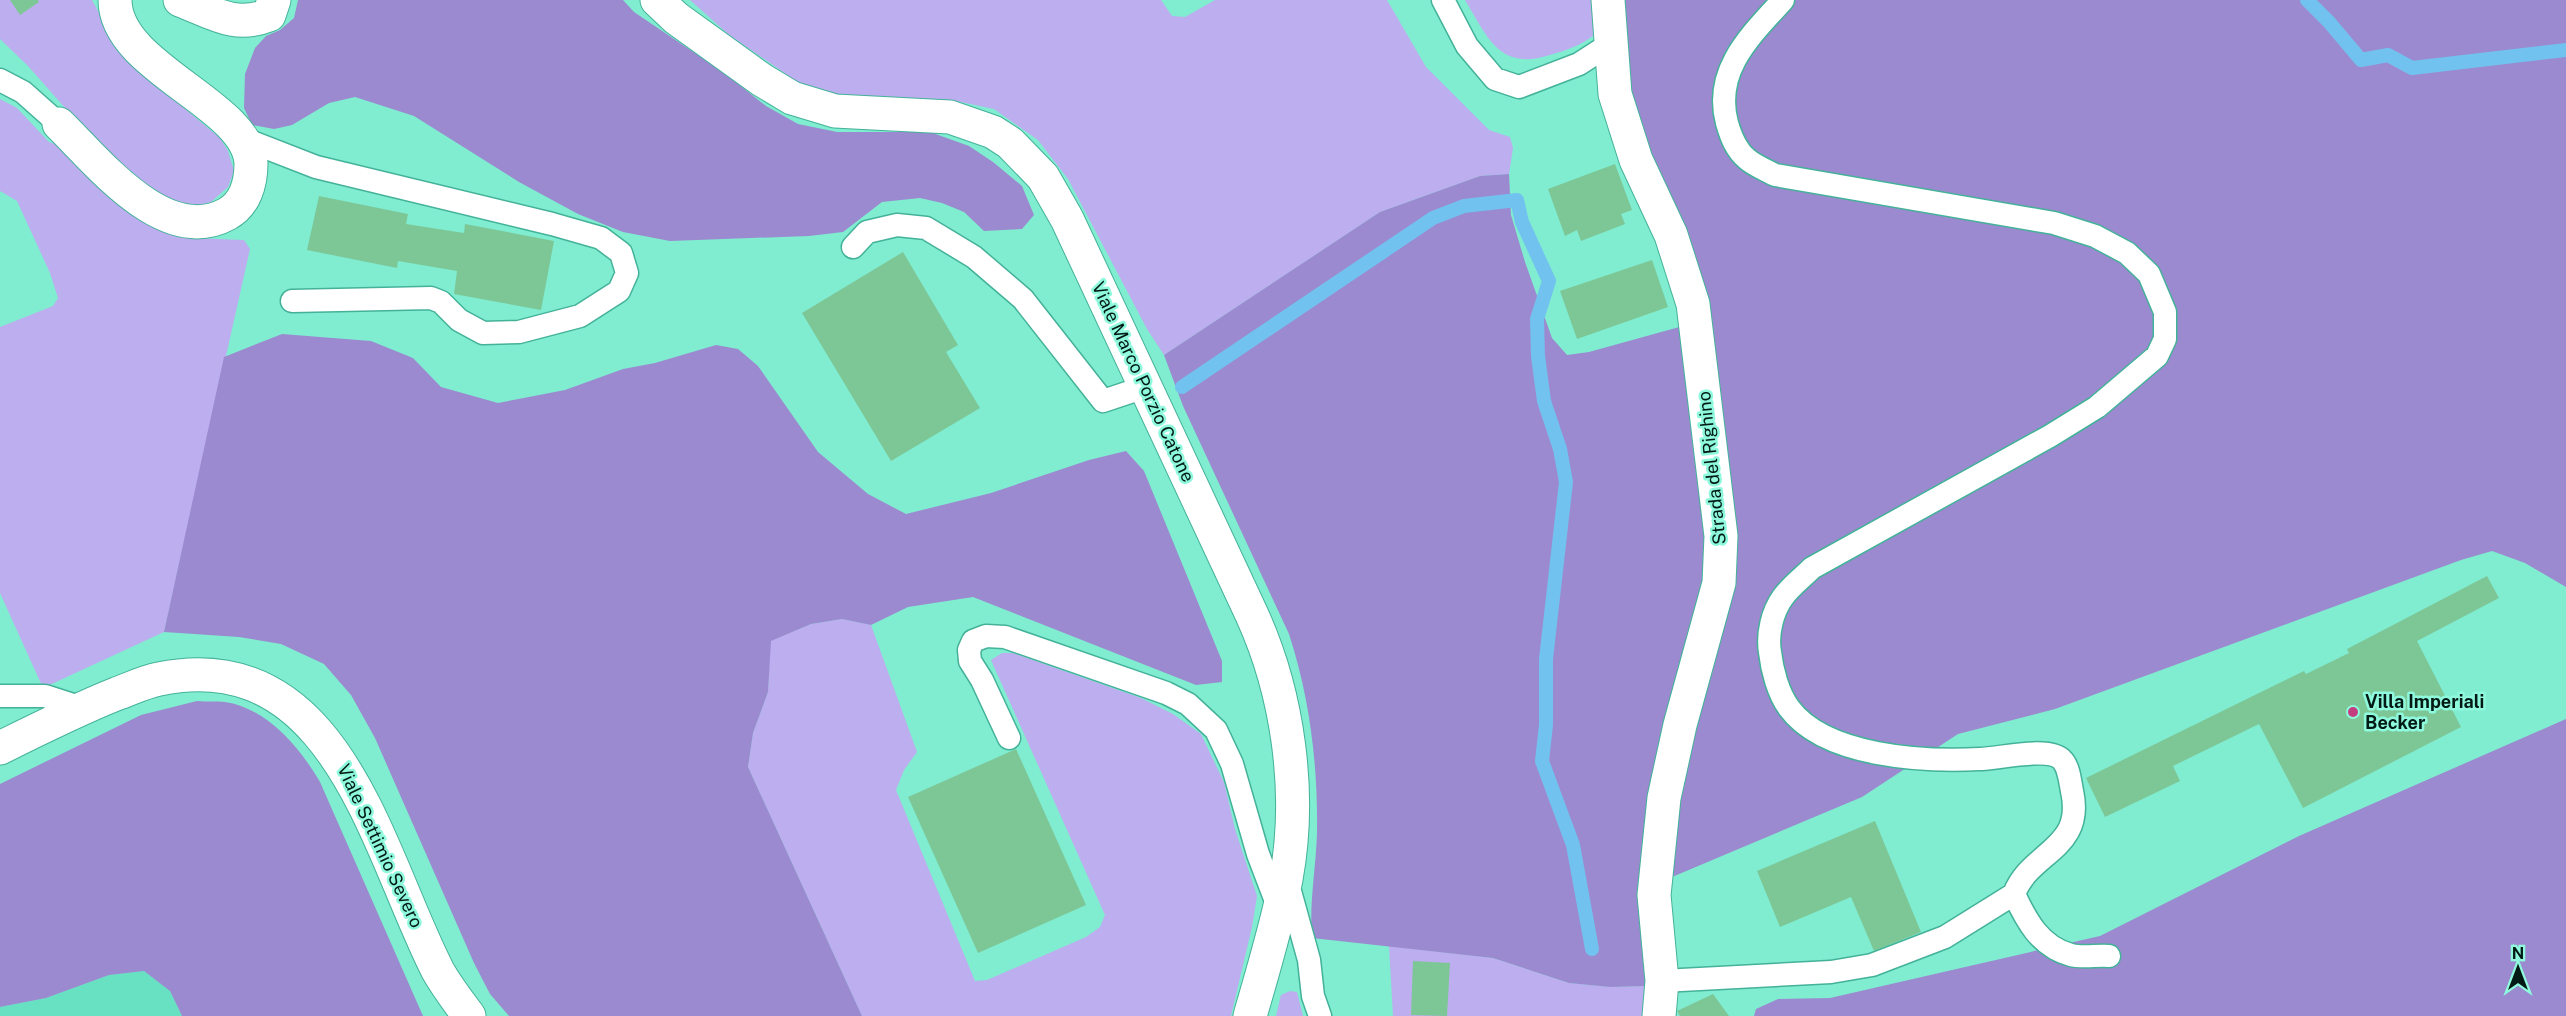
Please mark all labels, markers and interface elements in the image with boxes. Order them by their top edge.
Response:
street label: Viale Marco Porzio Catone [1088,278,1199,485]
street label: Strada del Righino [1693,390,1730,546]
place label: Villa Imperiali Becker [2365,691,2484,733]
marker: Villa Imperiali Becker [2346,705,2360,719]
street label: Viale Settimio Severo [333,761,428,931]
north arrow [2488,938,2548,998]
text: N [2512,944,2524,963]

